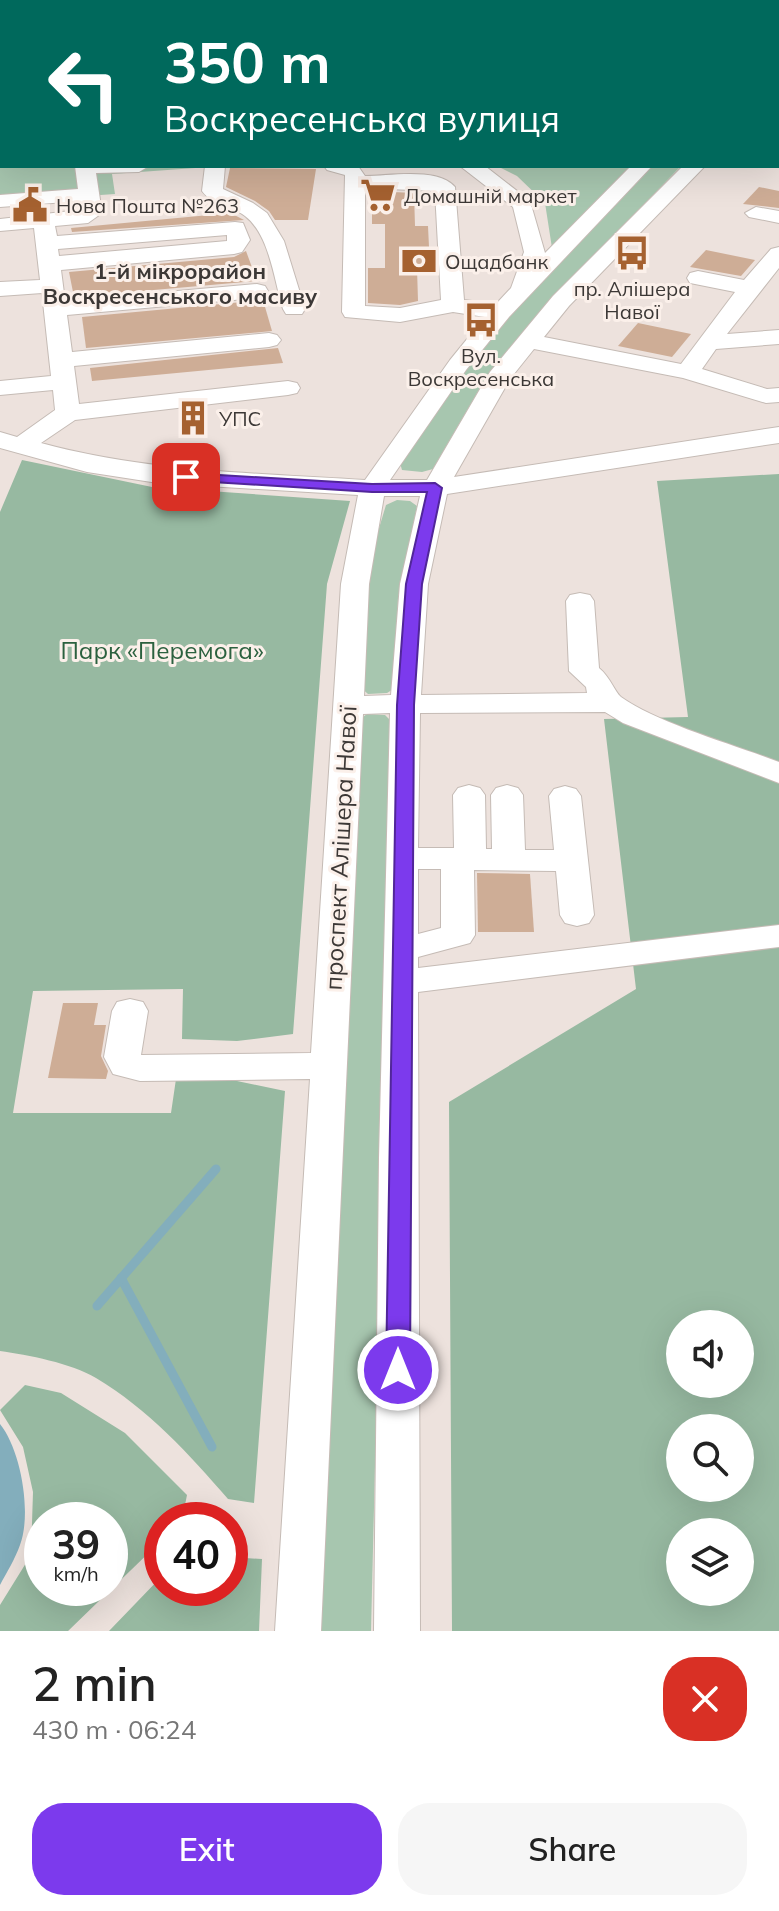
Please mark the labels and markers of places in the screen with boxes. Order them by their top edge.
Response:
supermarket icon: Домашній маркет [359,176,397,214]
place label: Домашній маркет [404,183,577,208]
public building icon: Нова Пошта №263 [11,186,49,224]
place label: Нова Пошта №263 [56,193,239,218]
bus stop icon: пр. Алішера Навої [613,234,651,272]
bank icon: Ощадбанк [400,242,438,280]
place label: Ощадбанк [445,249,548,274]
place label: пр. Алішера Навої [574,276,690,324]
bus stop icon: Вул. Воскресенська [462,301,500,339]
place label: Вул. Воскресенська [408,343,554,391]
building icon: УПС [174,399,212,437]
place label: УПС [218,406,261,431]
pin [152,443,220,511]

